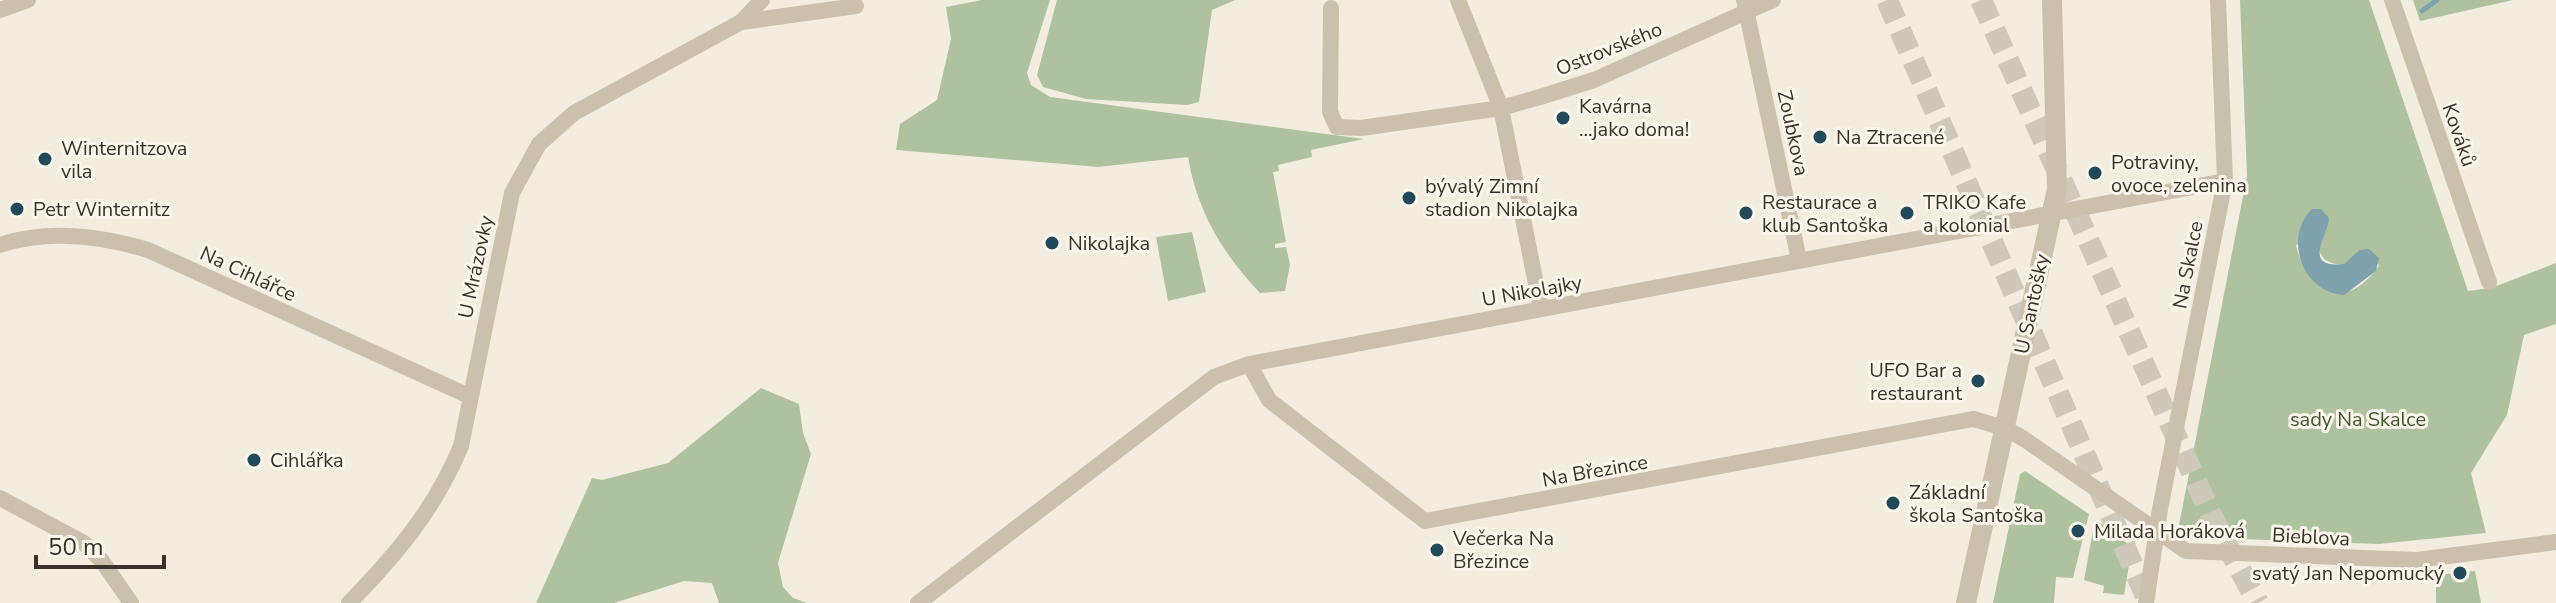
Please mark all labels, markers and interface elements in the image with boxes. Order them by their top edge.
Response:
street label: Ostrovského [1552,15,1666,83]
street label: Zoubkova [1771,88,1815,178]
place label: Kavárna ...jako doma! [1579,93,1689,143]
street label: Kováků [2436,100,2482,170]
marker: Kavárna ...jako doma! [1554,109,1572,127]
place label: Na Ztracené [1836,124,1944,151]
marker: Na Ztracené [1811,128,1829,146]
place label: Winternitzova vila [61,135,187,185]
place label: Potraviny, ovoce, zelenina [2111,149,2247,199]
marker: Winternitzova vila [36,150,54,168]
marker: Potraviny, ovoce, zelenina [2086,164,2104,182]
place label: bývalý Zimní stadion Nikolajka [1425,173,1578,223]
marker: bývalý Zimní stadion Nikolajka [1400,189,1418,207]
place label: Restaurace a klub Santoška [1762,189,1888,239]
place label: TRIKO Kafe a kolonial [1923,189,2026,239]
place label: Petr Winternitz [33,196,170,223]
marker: Petr Winternitz [8,200,26,218]
marker: Restaurace a klub Santoška [1737,204,1755,222]
marker: TRIKO Kafe a kolonial [1898,204,1916,222]
street label: U Mrázovky [452,212,500,321]
street label: Na Skalce [2166,219,2210,311]
place label: Nikolajka [1068,230,1150,257]
marker: Nikolajka [1043,234,1061,252]
street label: Na Cihlářce [195,240,301,308]
street label: U Santošky [2008,251,2056,356]
street label: U Nikolajky [1480,269,1585,313]
place label: UFO Bar a restaurant [1869,357,1963,407]
marker: UFO Bar a restaurant [1969,372,1987,390]
park label: sady Na Skalce [2290,406,2426,433]
place label: Cihlářka [270,447,344,474]
street label: Na Březince [1540,448,1650,494]
marker: Cihlářka [245,451,263,469]
place label: Základní škola Santoška [1909,479,2044,529]
marker: Základní škola Santoška [1884,494,1902,512]
place label: Milada Horáková [2094,518,2245,545]
scale bar [36,519,164,569]
street label: Bieblova [2271,521,2351,553]
marker: Milada Horáková [2069,522,2087,540]
place label: Večerka Na Březince [1452,525,1554,575]
text: 50 m [48,531,104,563]
marker: Večerka Na Březince [1428,541,1446,559]
place label: svatý Jan Nepomucký [2252,560,2445,587]
marker: svatý Jan Nepomucký [2451,564,2469,582]

